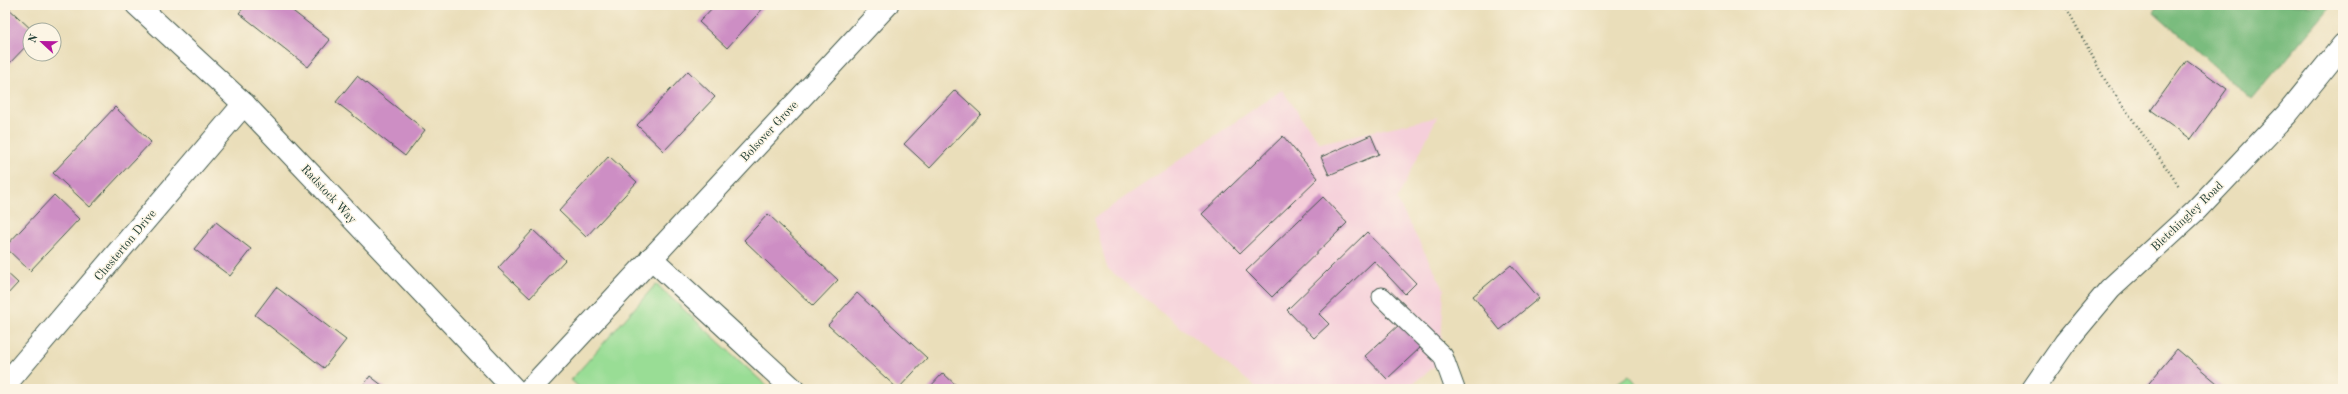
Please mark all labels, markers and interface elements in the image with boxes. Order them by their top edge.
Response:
north arrow [22,22,62,62]
text: N [27,32,41,45]
street label: Bolsover Grove [739,99,801,164]
street label: Radstock Way [298,163,359,227]
street label: Bletchingley Road [2150,180,2226,254]
street label: Chesterton Drive [93,207,159,283]

